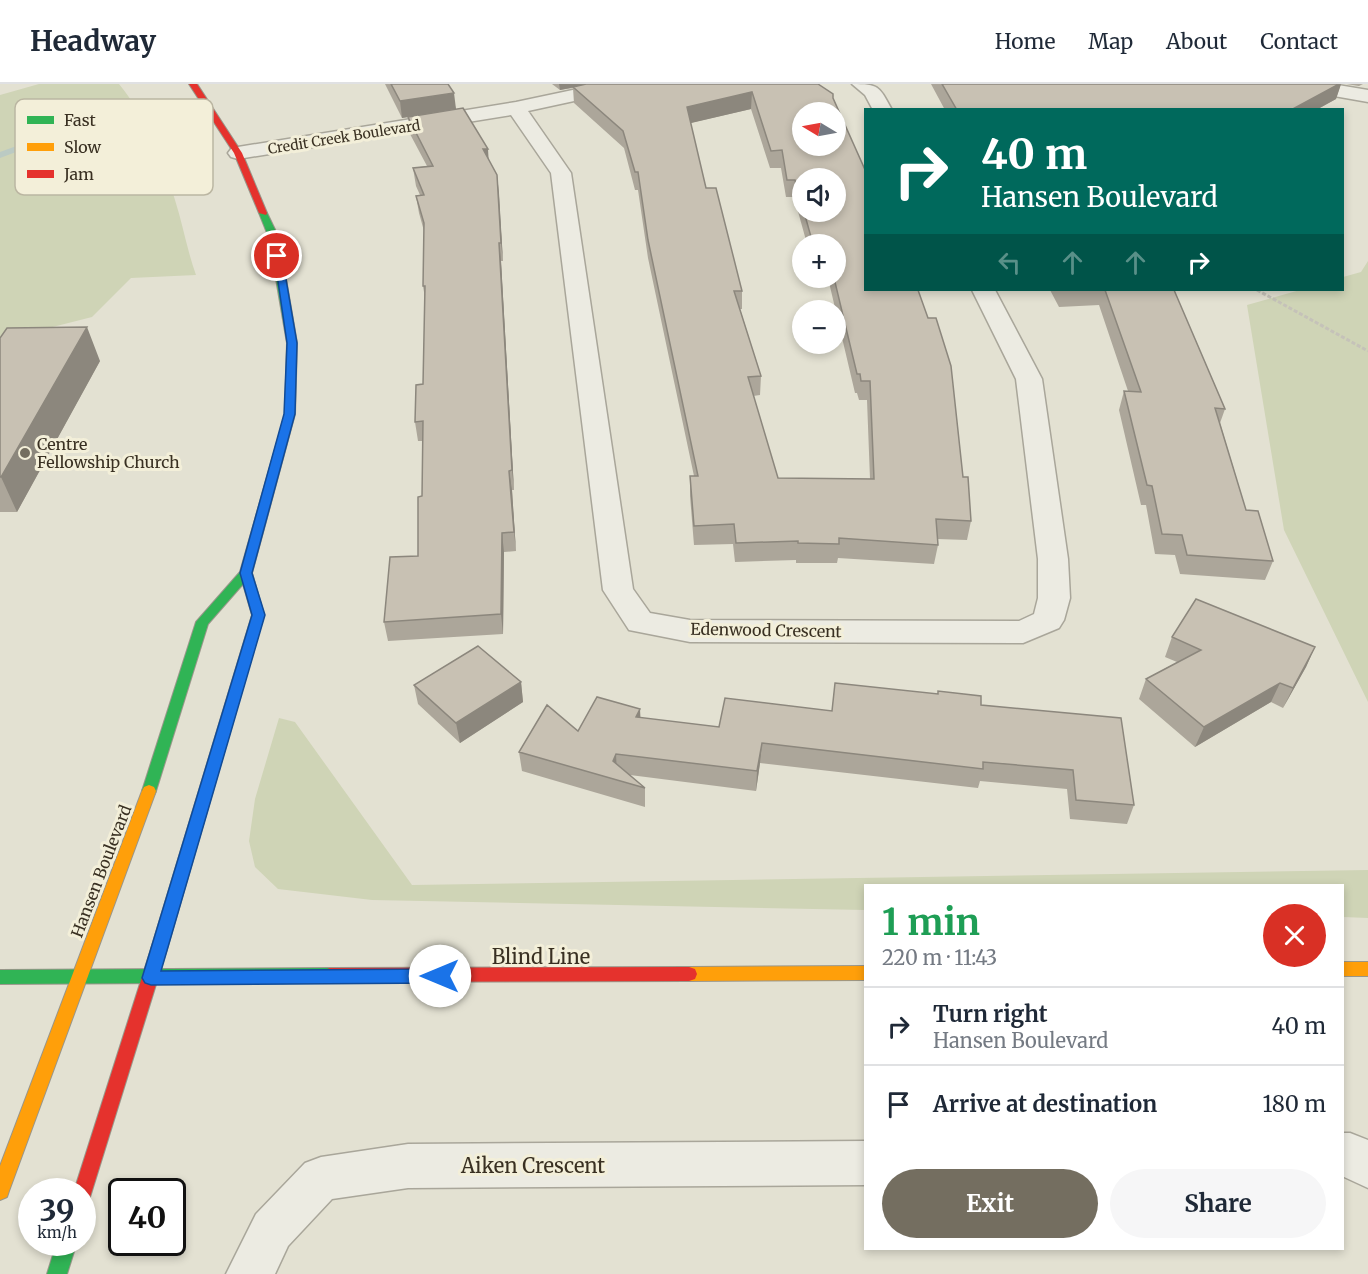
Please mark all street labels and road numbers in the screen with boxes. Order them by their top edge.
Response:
street label: Credit Creek Boulevard [266,116,422,158]
street label: Edenwood Crescent [690,619,843,641]
street label: Hansen Boulevard [67,802,136,940]
street label: Blind Line [492,944,590,969]
street label: Aiken Crescent [460,1153,605,1178]

